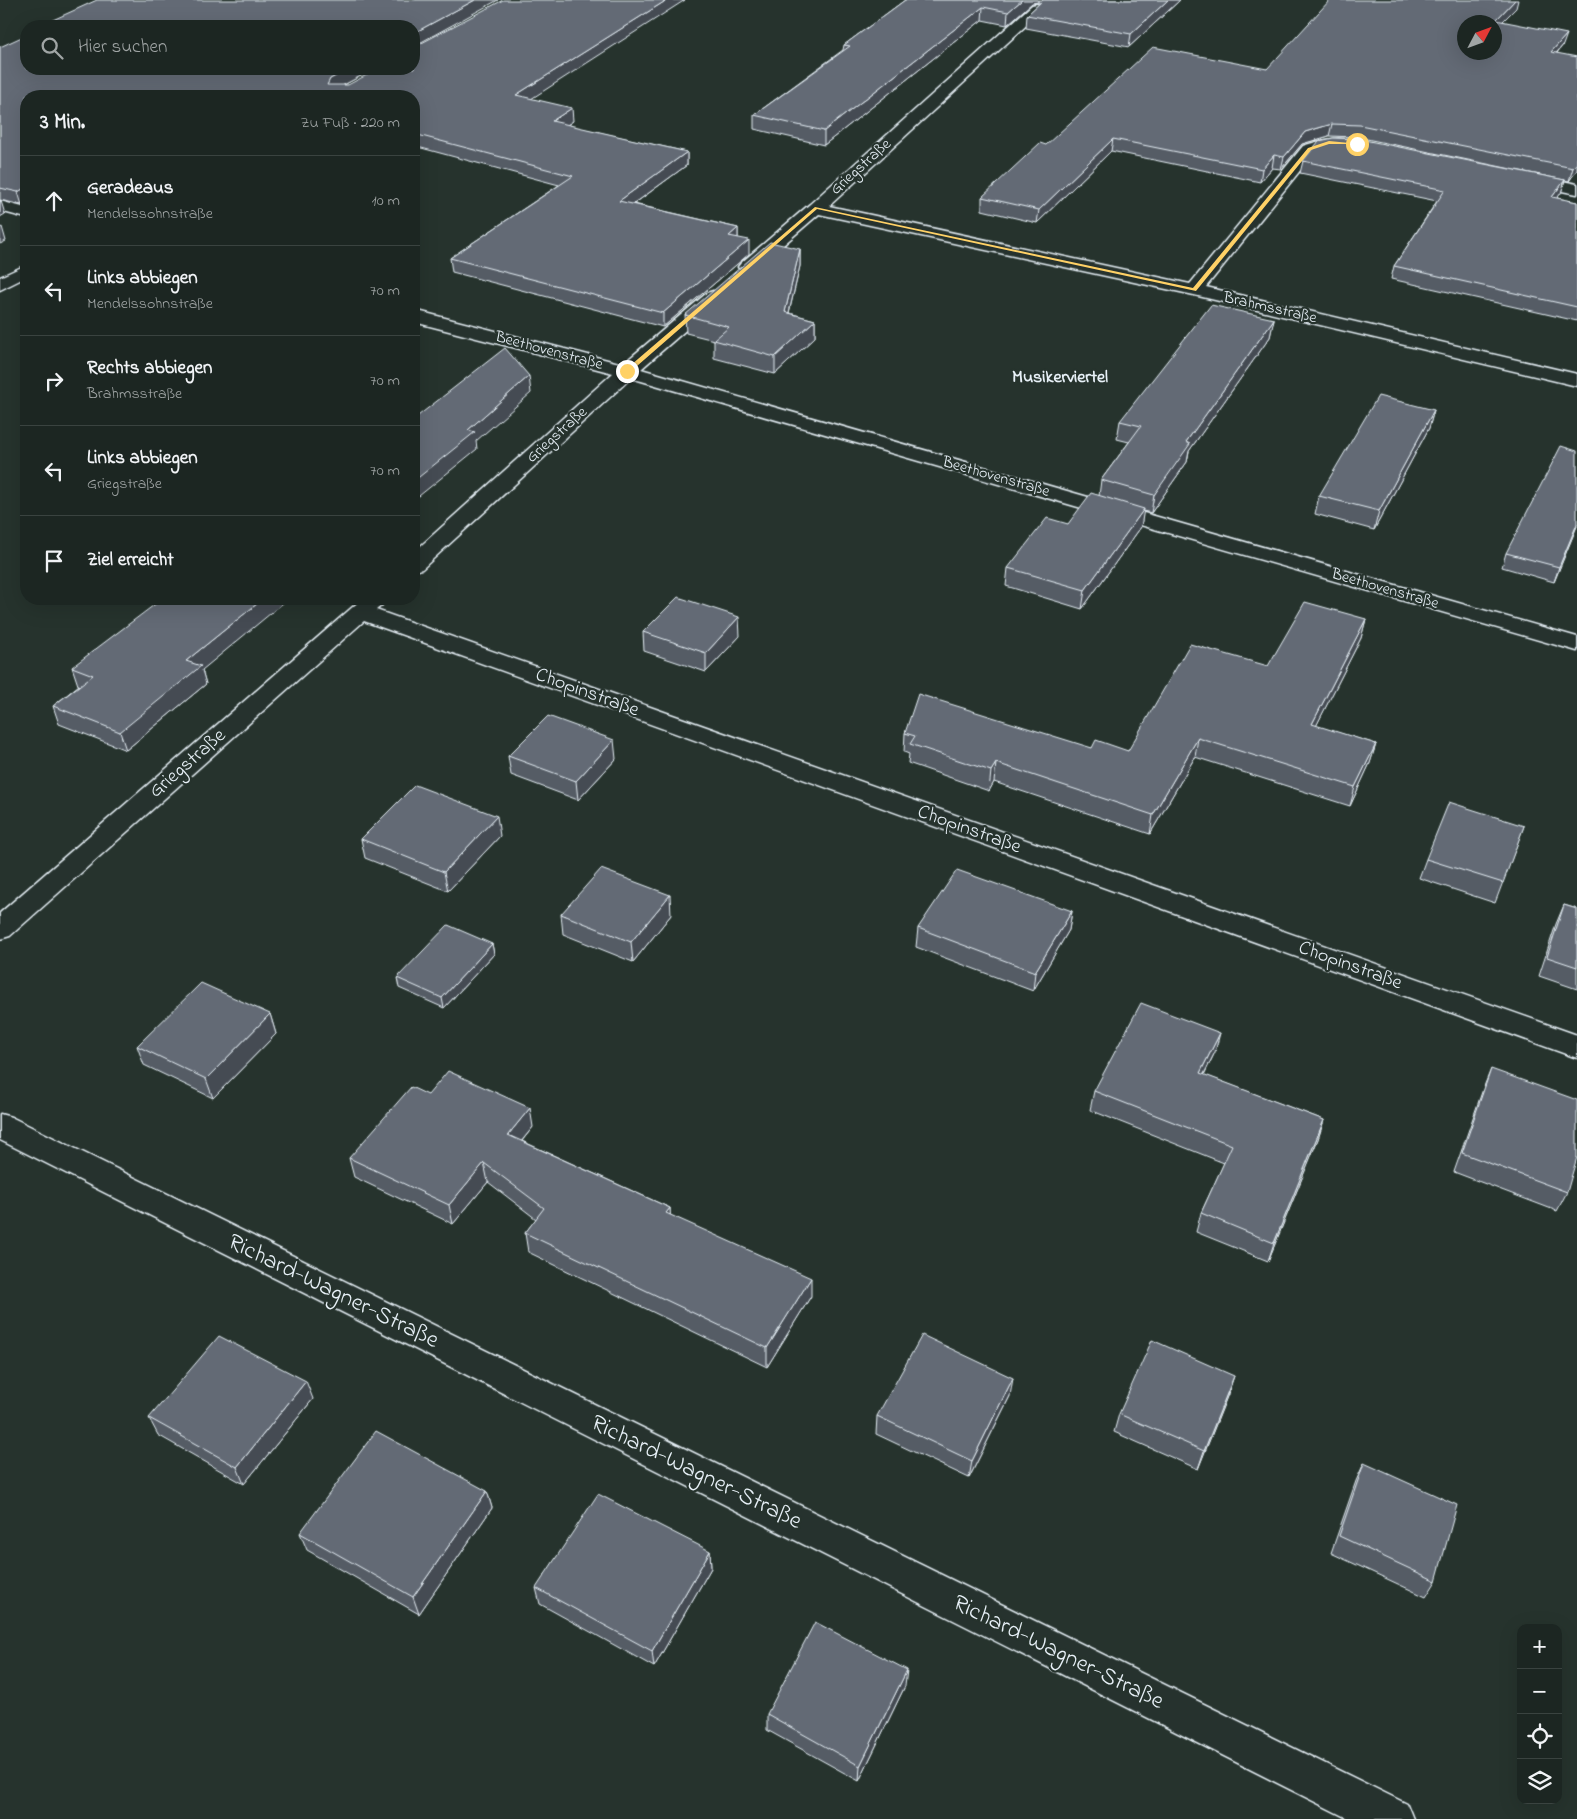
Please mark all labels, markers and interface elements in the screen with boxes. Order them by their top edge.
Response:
north arrow [1457,15,1502,60]
search box [20,20,420,75]
icon: search [38,34,66,62]
text: Hier suchen [78,34,167,61]
text: 3 Min. [40,108,85,138]
text: Zu Fuß · 220 m [300,111,400,135]
street label: Griegstraße [825,132,897,201]
route start [1346,133,1369,156]
text: Geradeaus [87,175,174,202]
icon: ahead [40,187,68,215]
text: 10 m [372,189,400,213]
text: Mendelssohnstraße [87,202,213,226]
text: Links abbiegen [87,265,198,292]
icon: left [40,277,68,305]
text: 70 m [370,279,400,303]
street label: Brahmsstraße [1220,285,1320,331]
text: Mendelssohnstraße [87,292,213,316]
street label: Beethovenstraße [491,325,606,377]
text: Rechts abbiegen [87,355,212,382]
route end [616,360,639,383]
district label: Musikerviertel [1012,365,1108,391]
icon: right [40,367,68,395]
text: 70 m [370,369,400,393]
text: Brahmsstraße [87,382,182,406]
street label: Griegstraße [521,400,593,469]
text: Links abbiegen [87,445,198,472]
street label: Beethovenstraße [938,450,1053,504]
icon: left [40,457,68,485]
text: 70 m [370,459,400,483]
text: Griegstraße [87,472,162,496]
icon: arrive [40,547,68,575]
text: Ziel erreicht [87,547,174,574]
street label: Beethovenstraße [1327,562,1442,616]
street label: Chopinstraße [531,661,643,725]
street label: Griegstraße [143,722,234,806]
street label: Chopinstraße [913,798,1025,862]
street label: Chopinstraße [1294,934,1406,998]
street label: Richard-Wagner-Straße [221,1226,445,1358]
street label: Richard-Wagner-Straße [584,1407,808,1539]
street label: Richard-Wagner-Straße [946,1587,1170,1719]
map controls [1517,1624,1562,1804]
button: + [1517,1624,1562,1669]
button: − [1517,1669,1562,1714]
button: locate [1517,1714,1562,1759]
button: layers [1517,1759,1562,1804]

